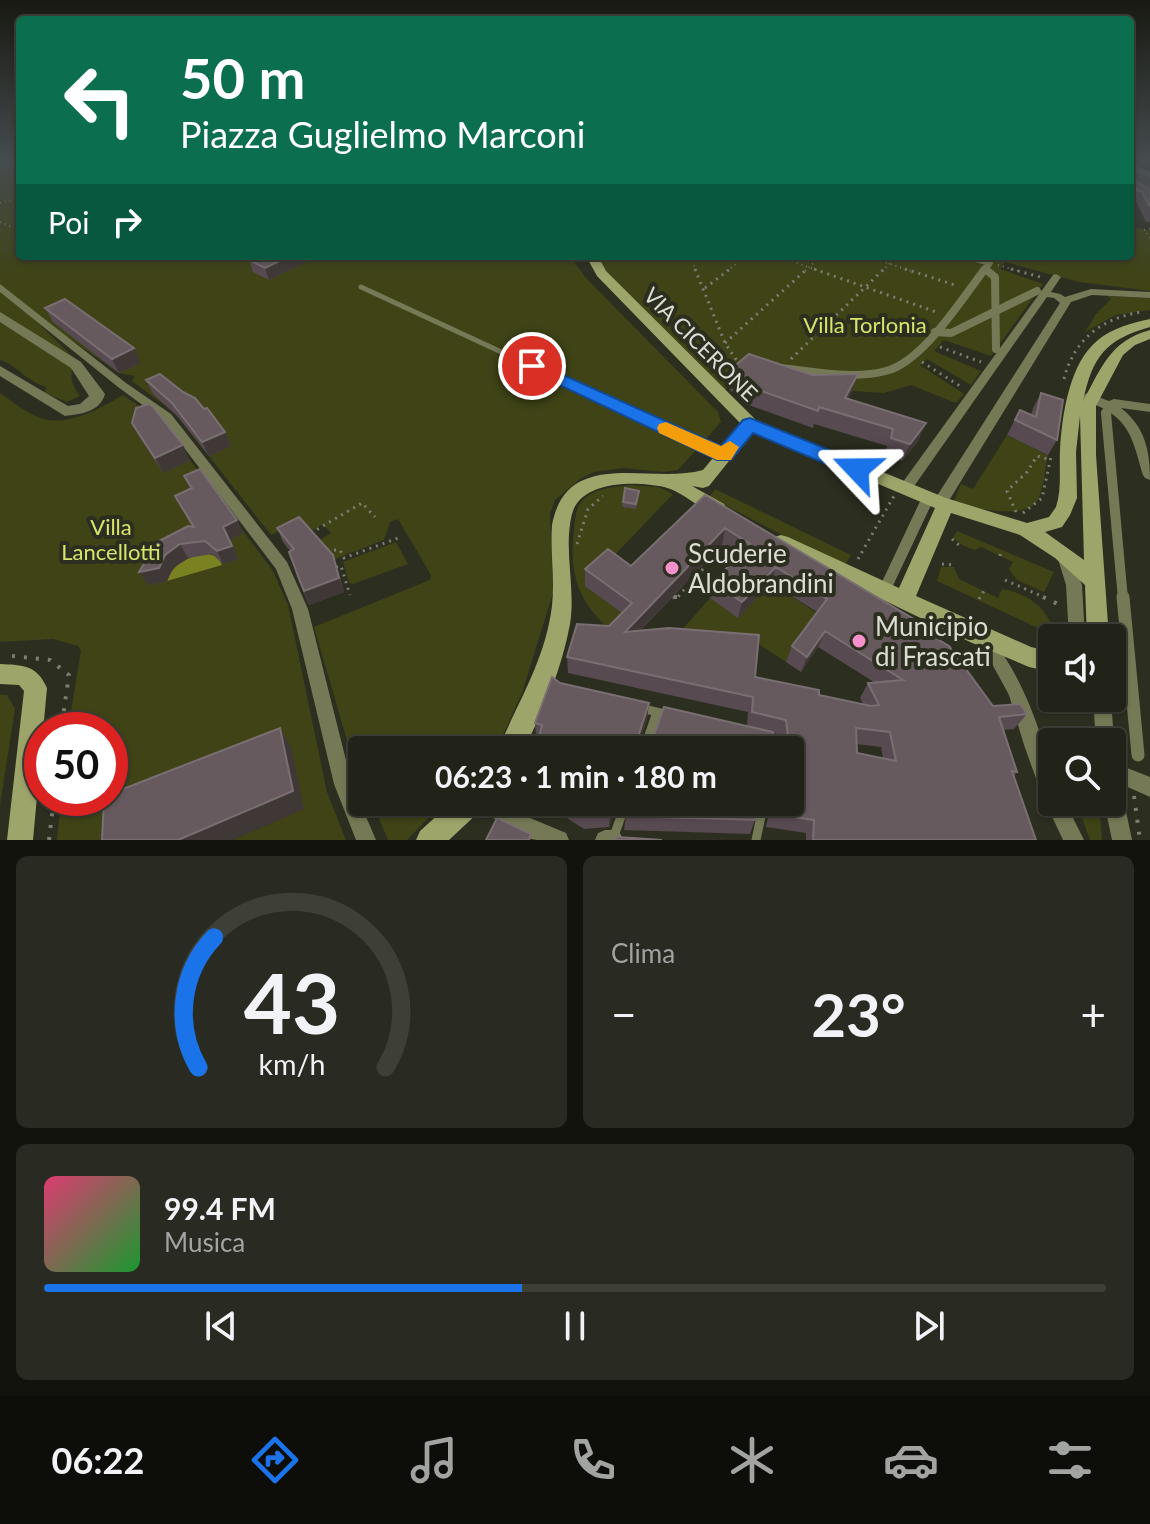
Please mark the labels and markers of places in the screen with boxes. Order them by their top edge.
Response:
pin [498,332,566,400]
place label: Scuderie Aldobrandini [688,537,834,599]
marker: Scuderie Aldobrandini [663,559,681,577]
place label: Municipio di Frascati [875,610,991,672]
marker: Municipio di Frascati [850,632,868,650]

